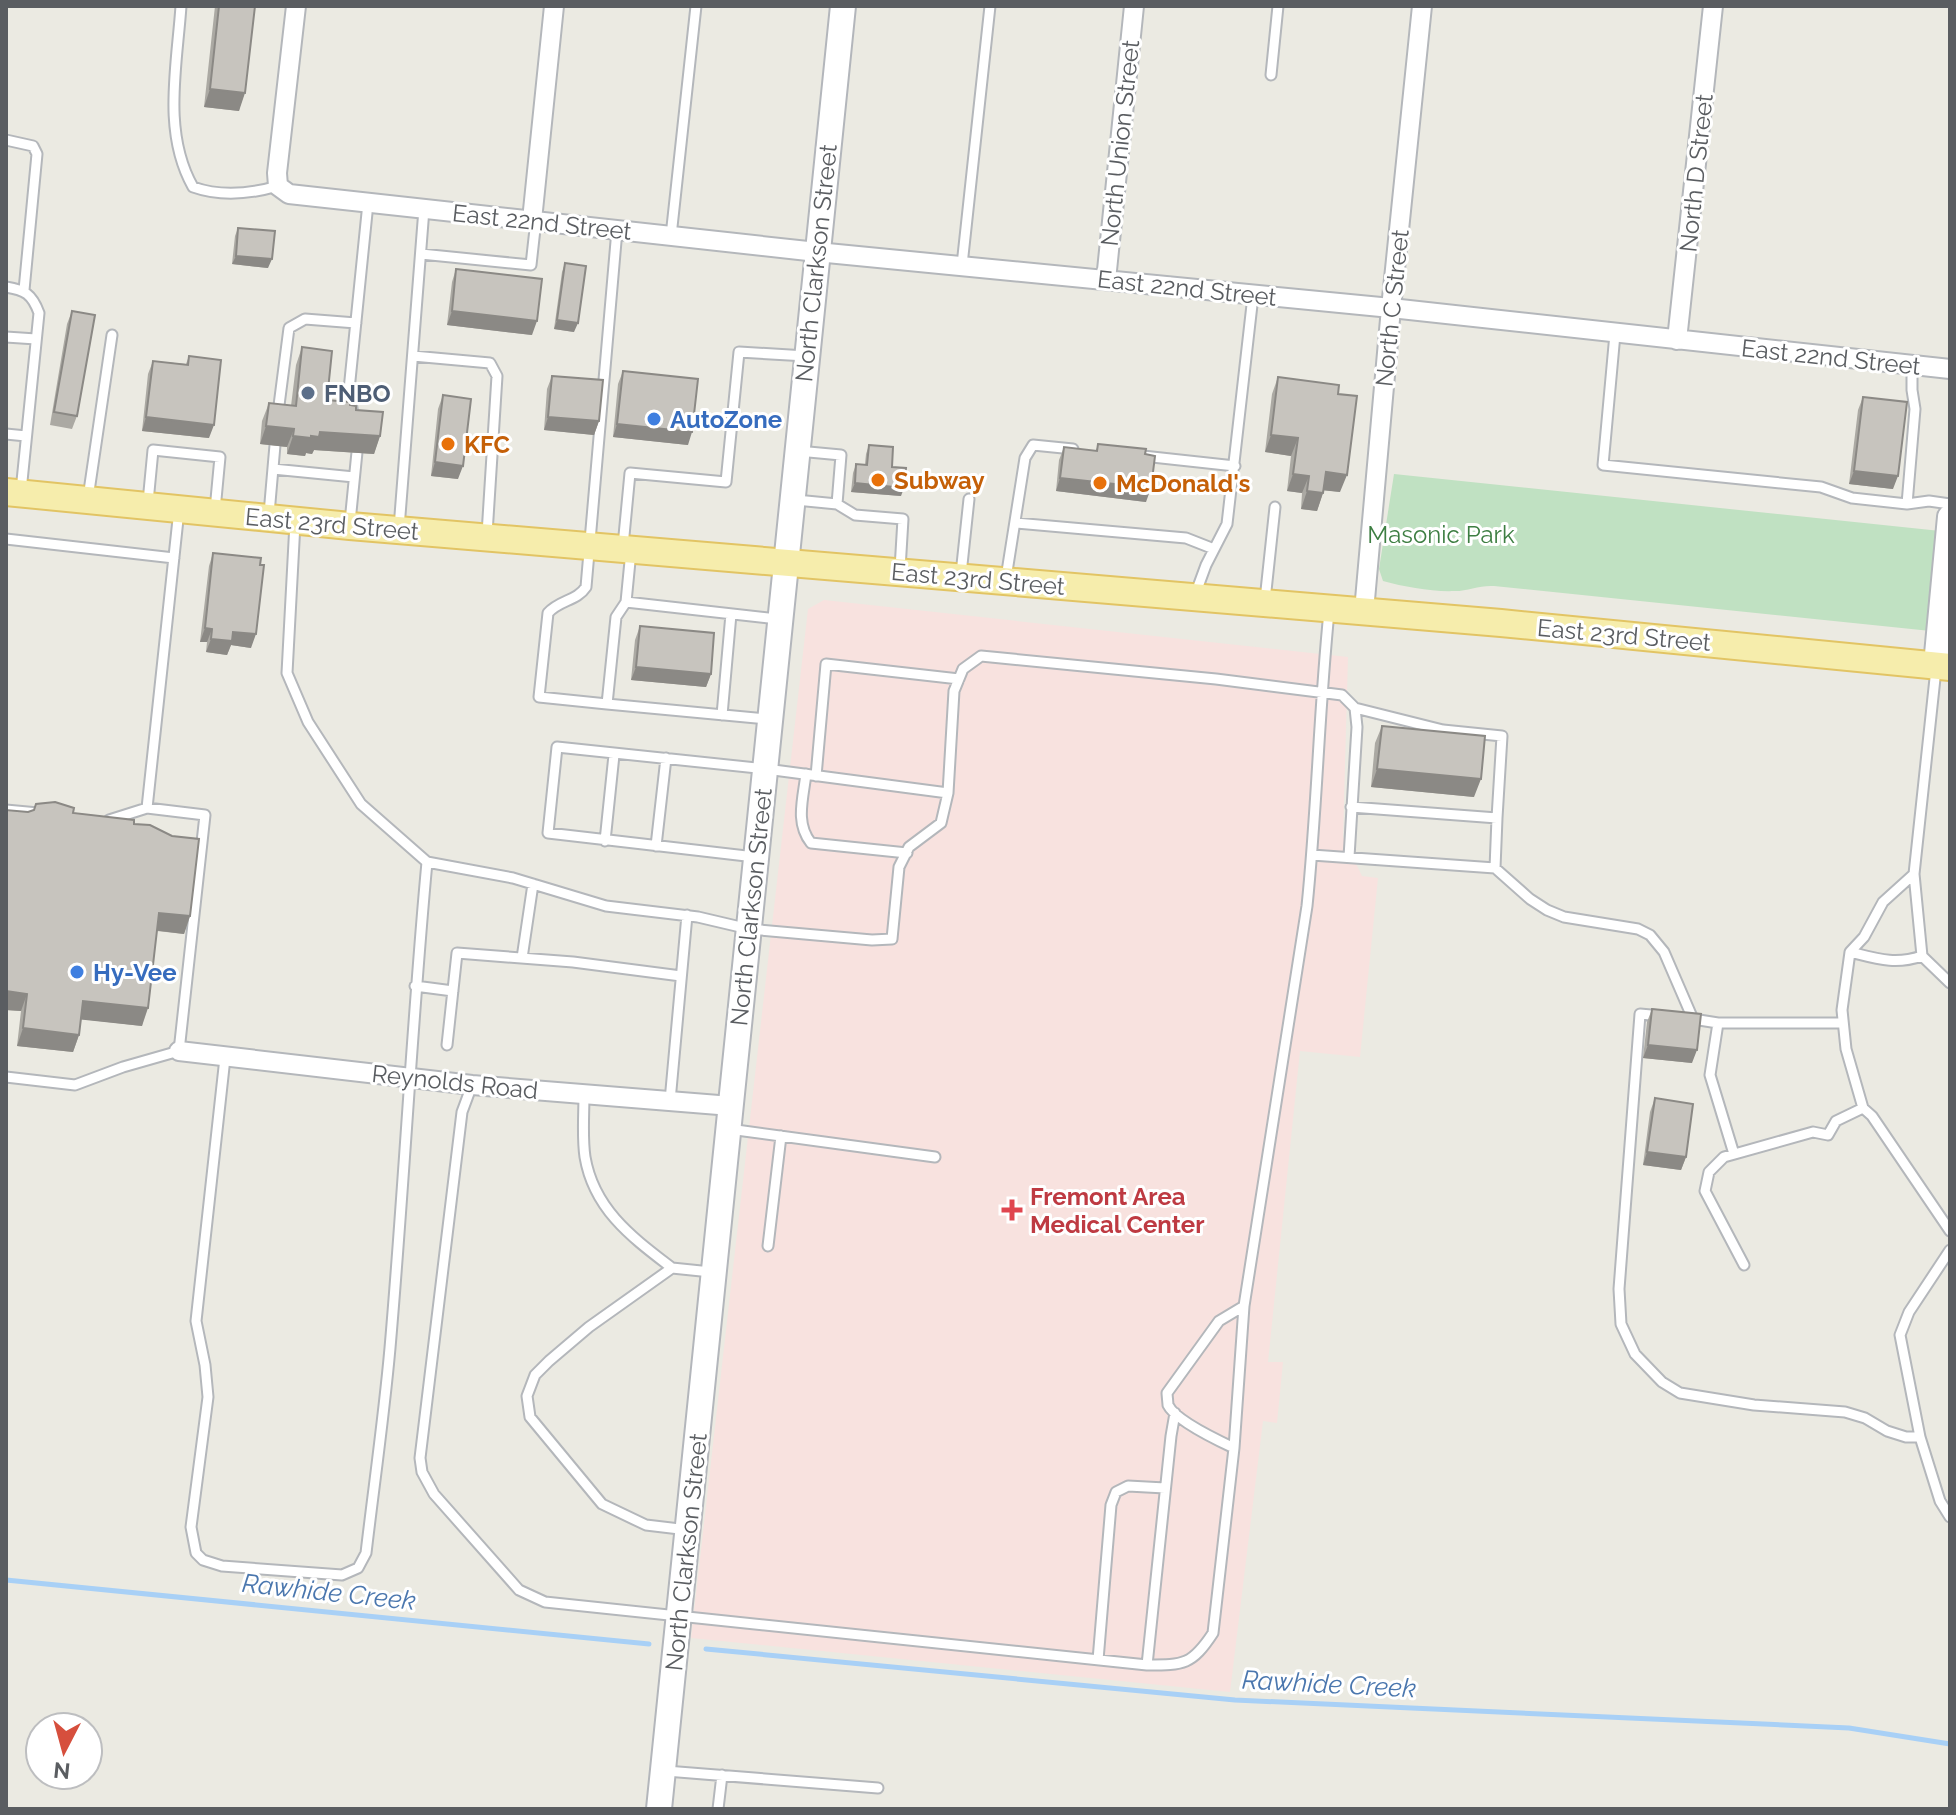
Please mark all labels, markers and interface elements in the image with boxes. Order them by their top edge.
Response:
street label: North Union Street [1095,38,1145,248]
street label: North D Street [1673,92,1719,254]
street label: North Clarkson Street [789,143,843,383]
street label: East 22nd Street [451,198,633,246]
street label: North C Street [1369,228,1415,388]
street label: East 22nd Street [1096,264,1278,312]
street label: East 22nd Street [1740,333,1922,381]
place label: FNBO [324,379,391,408]
marker: FNBO [299,384,317,402]
place label: AutoZone [670,405,782,434]
marker: AutoZone [645,410,663,428]
place label: KFC [464,430,511,459]
marker: KFC [439,435,457,453]
place label: Subway [894,466,985,495]
place label: McDonald's [1116,469,1251,498]
marker: Subway [869,471,887,489]
marker: McDonald's [1091,474,1109,492]
street label: East 23rd Street [244,502,420,546]
park label: Masonic Park [1367,520,1515,549]
street label: East 23rd Street [890,557,1066,601]
street label: East 23rd Street [1536,613,1712,657]
street label: North Clarkson Street [724,787,778,1027]
place label: Hy-Vee [93,958,177,987]
marker: Hy-Vee [68,963,86,981]
street label: Reynolds Road [370,1059,540,1105]
place label: Fremont Area Medical Center [1030,1182,1205,1239]
marker: Fremont Area Medical Center [1001,1199,1023,1221]
street label: North Clarkson Street [659,1432,713,1672]
water label: Rawhide Creek [241,1568,417,1616]
water label: Rawhide Creek [1241,1664,1417,1704]
north arrow [24,1711,104,1791]
text: N [52,1757,72,1785]

